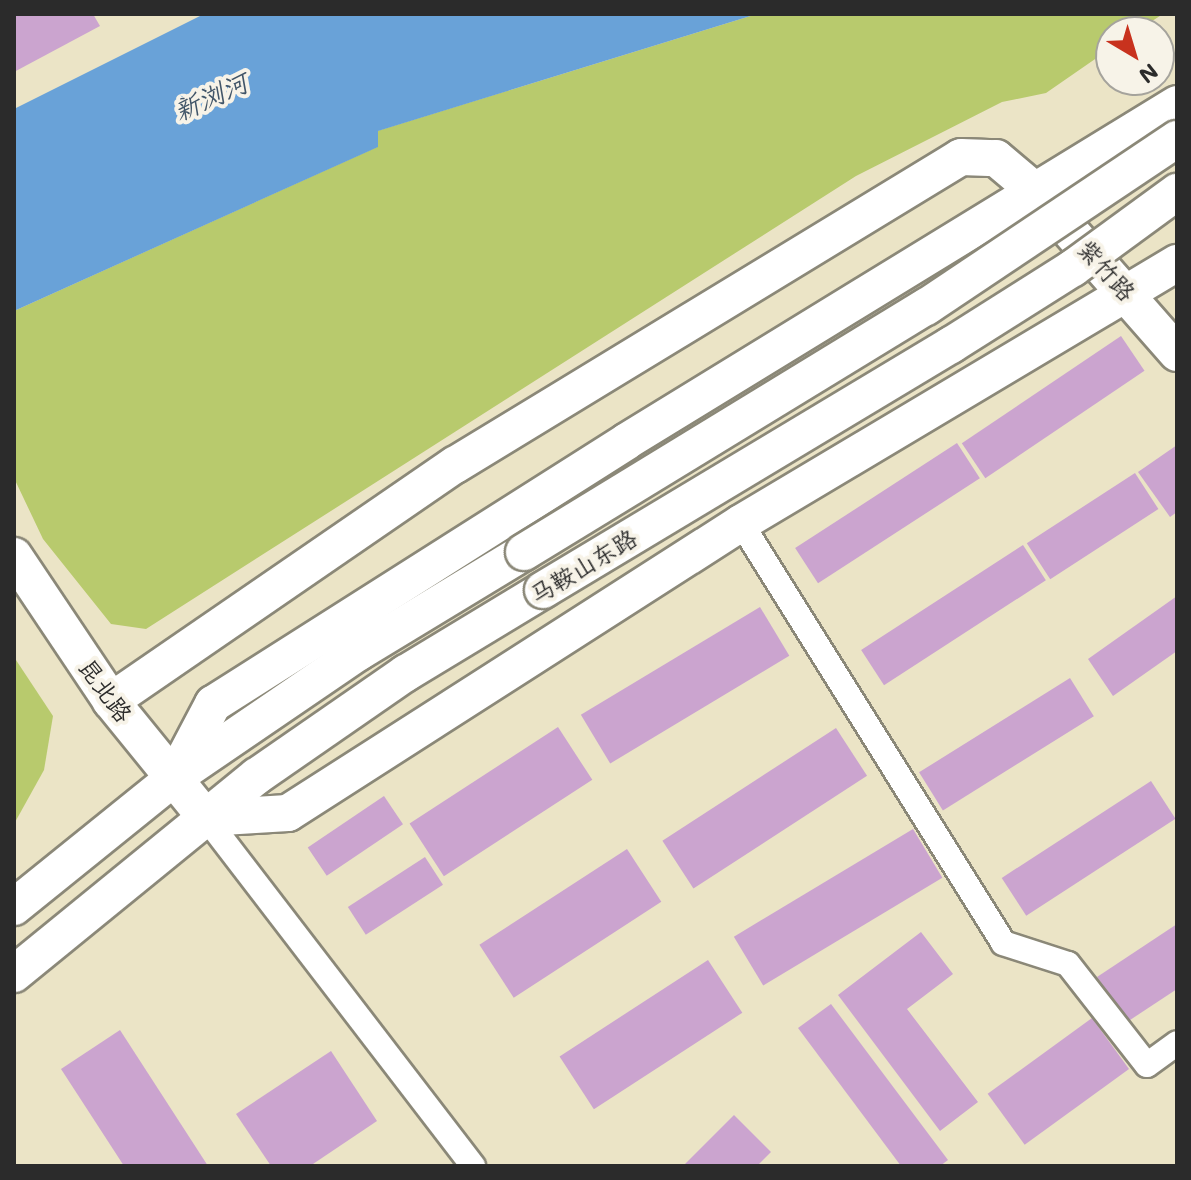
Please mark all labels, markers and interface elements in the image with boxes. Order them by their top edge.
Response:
north arrow [1095,16,1175,96]
text: N [1133,57,1164,90]
water label: 新浏河 [169,67,253,127]
street label: 紫竹路 [1072,234,1142,306]
street label: 马鞍山东路 [524,523,642,609]
street label: 昆北路 [73,652,139,728]

